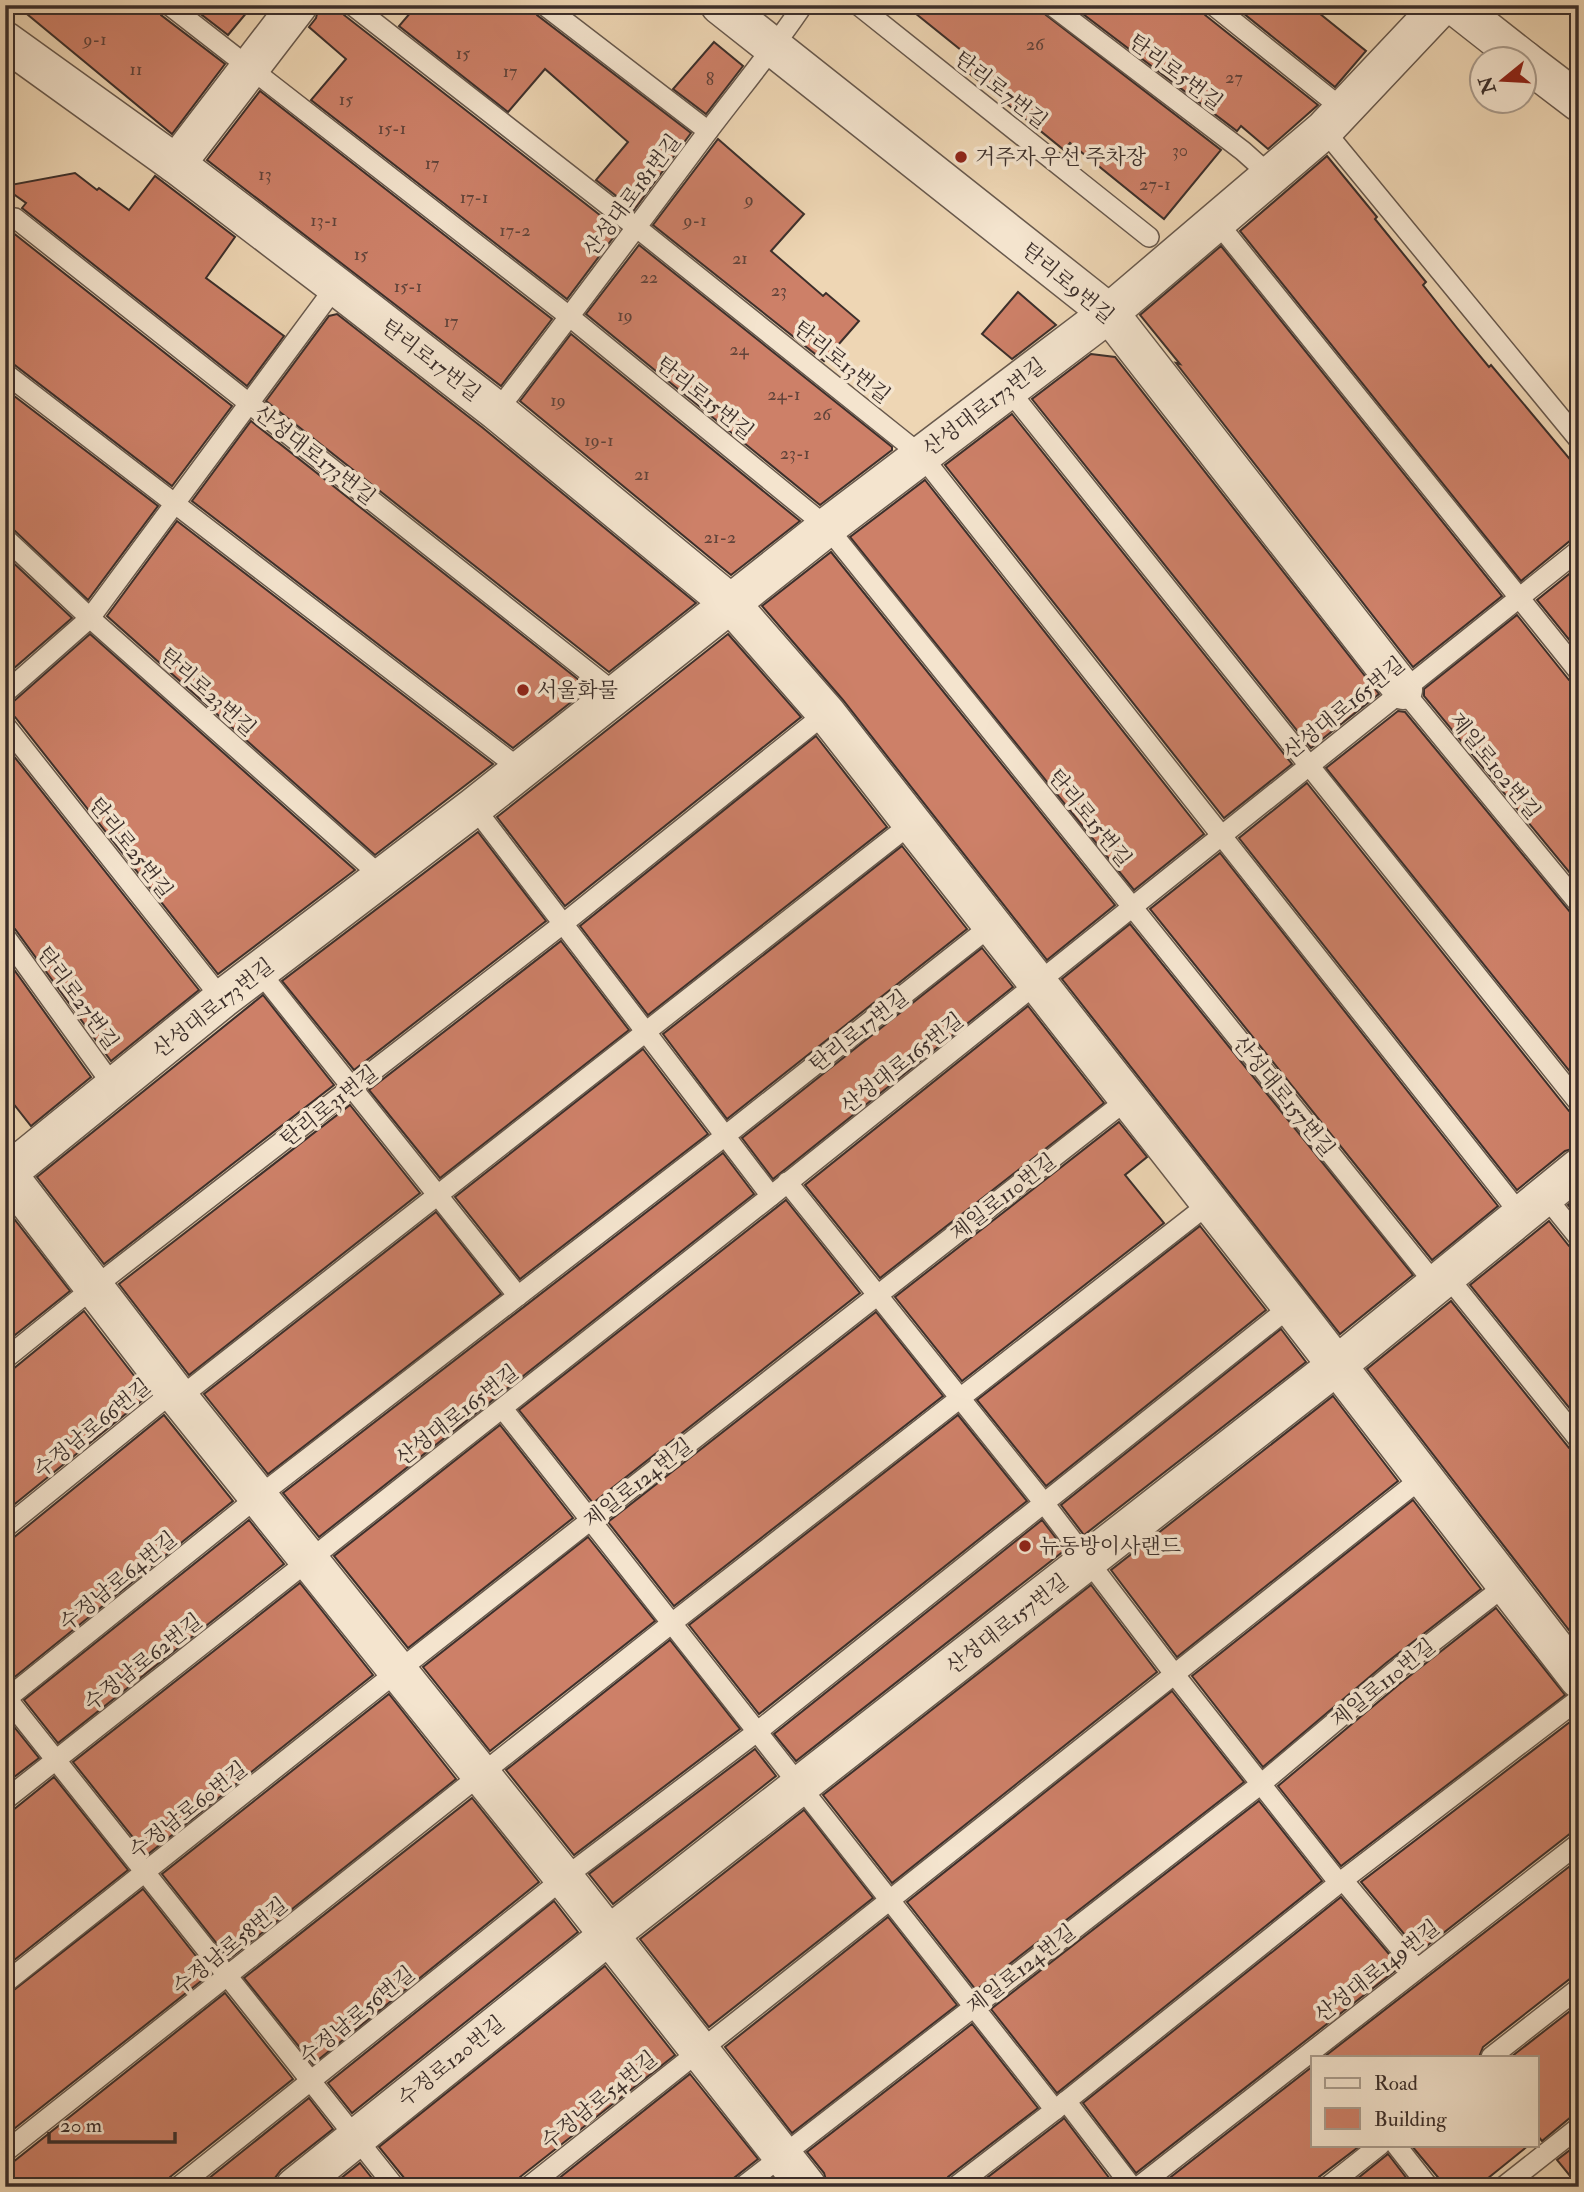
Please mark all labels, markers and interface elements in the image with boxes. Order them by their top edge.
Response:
house number: 9-1 [81,28,107,51]
street label: 탄리로5번길 [1123,28,1228,116]
house number: 26 [1026,33,1045,56]
house number: 15 [456,42,470,65]
street label: 탄리로7번길 [949,46,1053,135]
north arrow [1468,46,1538,116]
house number: 11 [130,58,142,81]
house number: 17 [503,60,517,83]
house number: 27 [1225,66,1243,89]
house number: 8 [706,68,714,91]
text: N [1473,72,1502,98]
house number: 15 [339,88,353,111]
house number: 15-1 [378,117,406,140]
street label: 산성대로181번길 [578,129,687,262]
house number: 30 [1172,139,1188,162]
place label: 거주자 우선 주차장 [975,144,1147,171]
marker: 거주자 우선 주차장 [953,149,969,165]
house number: 17 [425,152,439,175]
house number: 13 [258,163,272,186]
house number: 27-1 [1139,173,1171,196]
house number: 17-1 [460,186,488,209]
house number: 9 [742,188,754,211]
house number: 13-1 [310,209,338,232]
house number: 9-1 [681,209,707,232]
house number: 17-2 [499,219,531,242]
street label: 탄리로9번길 [1016,237,1119,330]
house number: 15 [354,243,368,266]
house number: 21 [732,247,748,270]
house number: 22 [640,266,658,289]
house number: 15-1 [394,275,422,298]
house number: 23 [771,279,787,302]
house number: 19 [617,304,633,327]
house number: 17 [444,310,458,333]
street label: 탄리로17번길 [376,313,486,408]
street label: 탄리로13번길 [788,315,896,410]
house number: 24 [730,338,750,361]
street label: 탄리로15번길 [650,351,759,446]
street label: 산성대로173번길 [918,352,1051,462]
house number: 24-1 [768,383,800,406]
house number: 19 [550,389,566,412]
street label: 산성대로173번길 [248,400,381,511]
house number: 26 [813,403,832,426]
house number: 19-1 [584,429,614,452]
house number: 23-1 [780,442,810,465]
house number: 21 [634,463,650,486]
house number: 21-2 [704,526,736,549]
street label: 탄리로23번길 [154,642,261,743]
street label: 산성대로165번길 [1278,651,1411,766]
place label: 서울화물 [537,677,618,704]
marker: 서울화물 [515,682,531,698]
street label: 제일로102번길 [1443,707,1546,825]
street label: 탄리로15번길 [1042,764,1137,873]
street label: 탄리로25번길 [83,792,179,904]
street label: 탄리로27번길 [31,941,124,1055]
street label: 산성대로173번길 [147,953,280,1064]
street label: 탄리로17번길 [804,984,914,1079]
street label: 산성대로165번길 [835,1007,969,1120]
street label: 산성대로157번길 [1227,1030,1341,1162]
street label: 탄리로31번길 [275,1060,384,1153]
street label: 제일로110번길 [945,1148,1062,1247]
street label: 산성대로165번길 [390,1359,524,1472]
street label: 수정남로66번길 [28,1373,156,1484]
street label: 제일로124번길 [578,1432,698,1534]
street label: 수정남로64번길 [54,1526,183,1637]
place label: 뉴동방이사랜드 [1039,1533,1181,1560]
marker: 뉴동방이사랜드 [1017,1538,1033,1554]
street label: 산성대로157번길 [941,1568,1074,1681]
street label: 수정남로62번길 [79,1608,208,1717]
street label: 제일로110번길 [1325,1633,1441,1734]
street label: 수정남로60번길 [124,1756,253,1865]
street label: 수정남로58번길 [167,1892,294,2001]
street label: 산성대로149번길 [1309,1914,1445,2029]
street label: 제일로124번길 [961,1918,1081,2020]
street label: 수정남로56번길 [294,1960,421,2070]
street label: 수정로120번길 [392,2010,510,2113]
street label: 수정남로54번길 [536,2045,663,2155]
legend [1311,2056,1538,2146]
text: Road [1374,2070,1419,2097]
scale bar [49,2101,175,2145]
text: Building [1374,2106,1447,2133]
text: 20 m [60,2112,102,2139]

